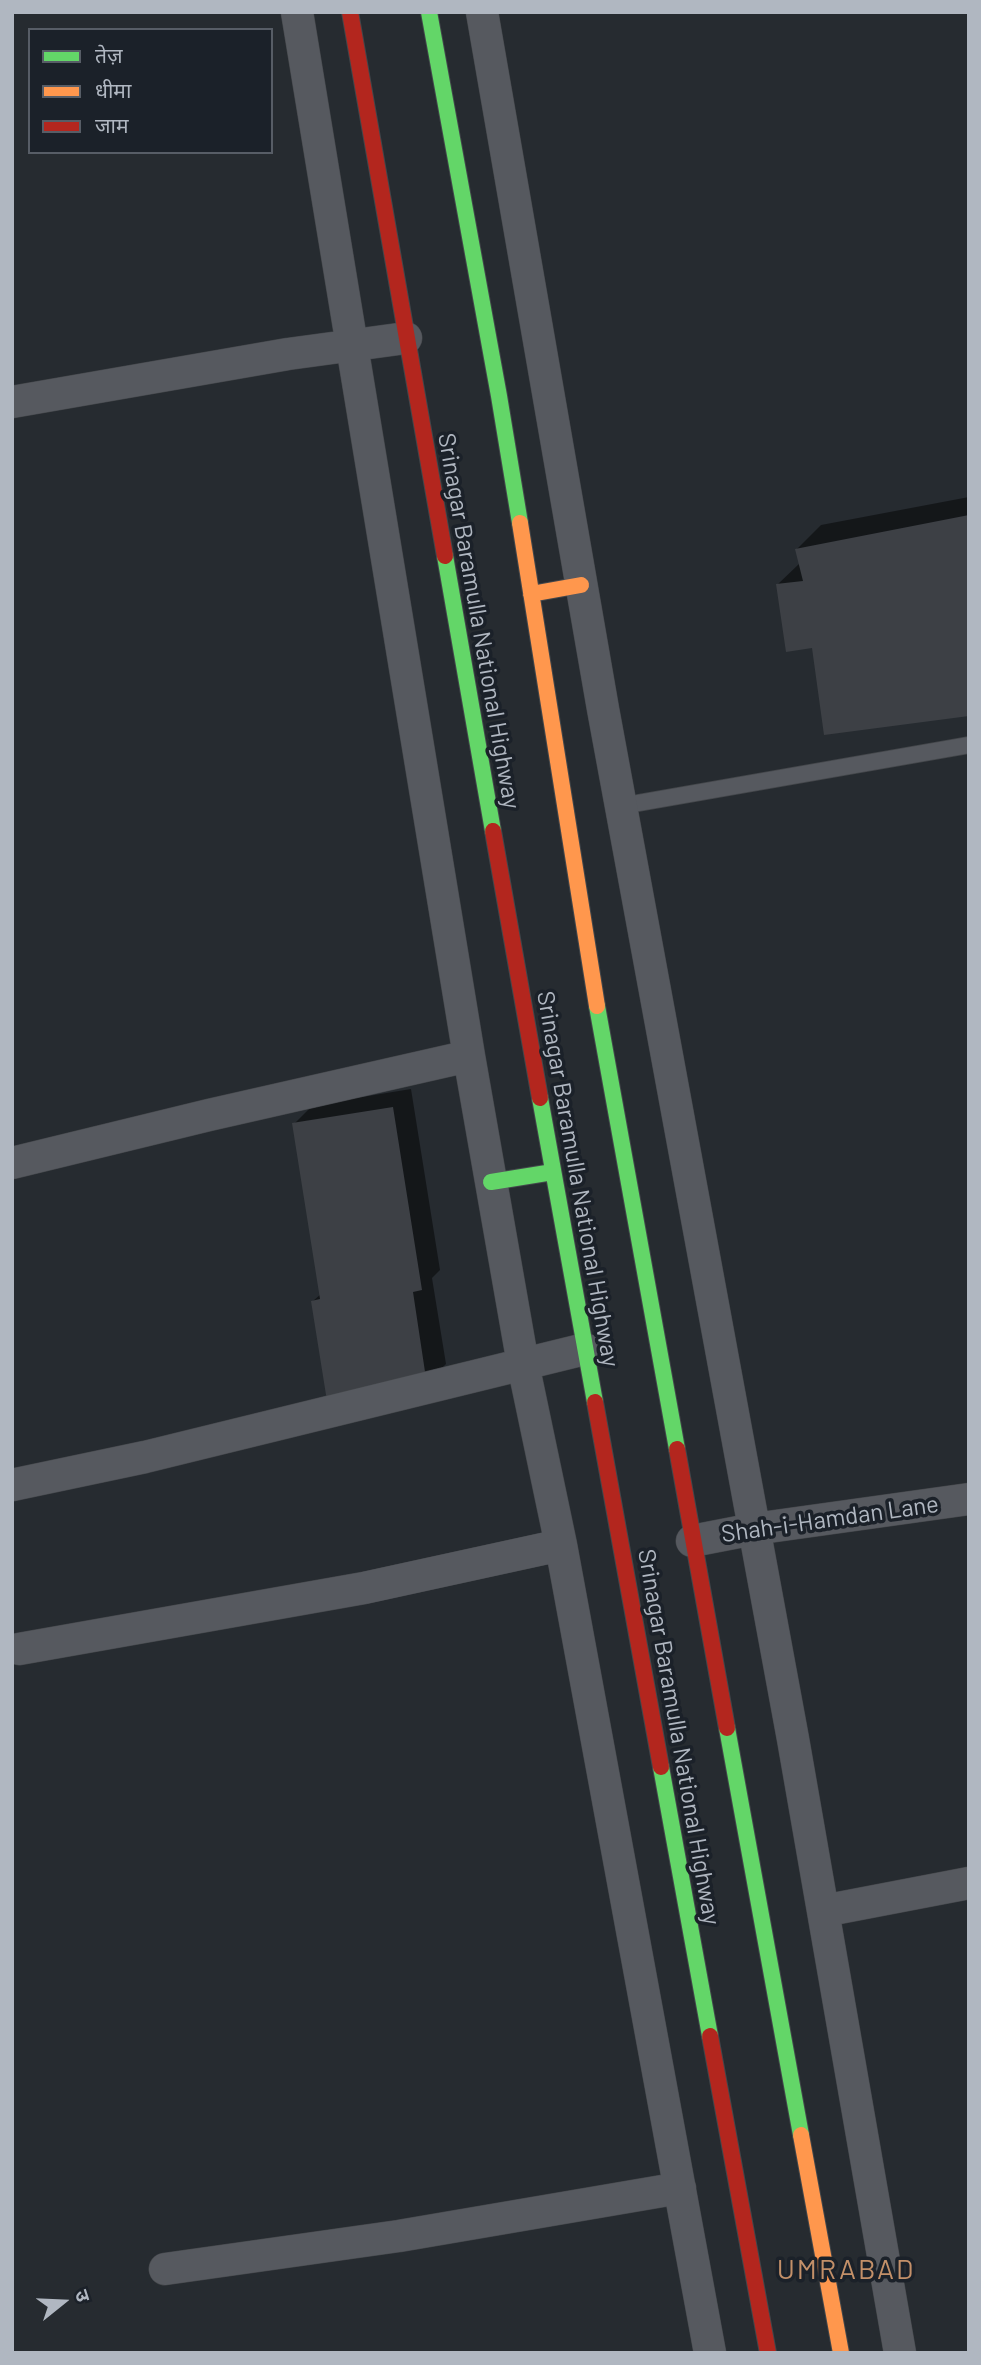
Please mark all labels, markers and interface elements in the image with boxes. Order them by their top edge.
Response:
legend [28,28,273,154]
text: तेज़ [95,42,123,67]
text: धीमा [95,77,131,102]
text: जाम [95,112,129,137]
street label: Srinagar Baramulla National Highway [432,431,526,811]
street label: Srinagar Baramulla National Highway [531,989,625,1369]
street label: Shah-i-Hamdan Lane [719,1489,941,1549]
street label: Srinagar Baramulla National Highway [632,1547,726,1927]
district label: UMRABAD [778,2253,914,2287]
north arrow [28,2267,98,2337]
text: उ [71,2287,96,2304]

